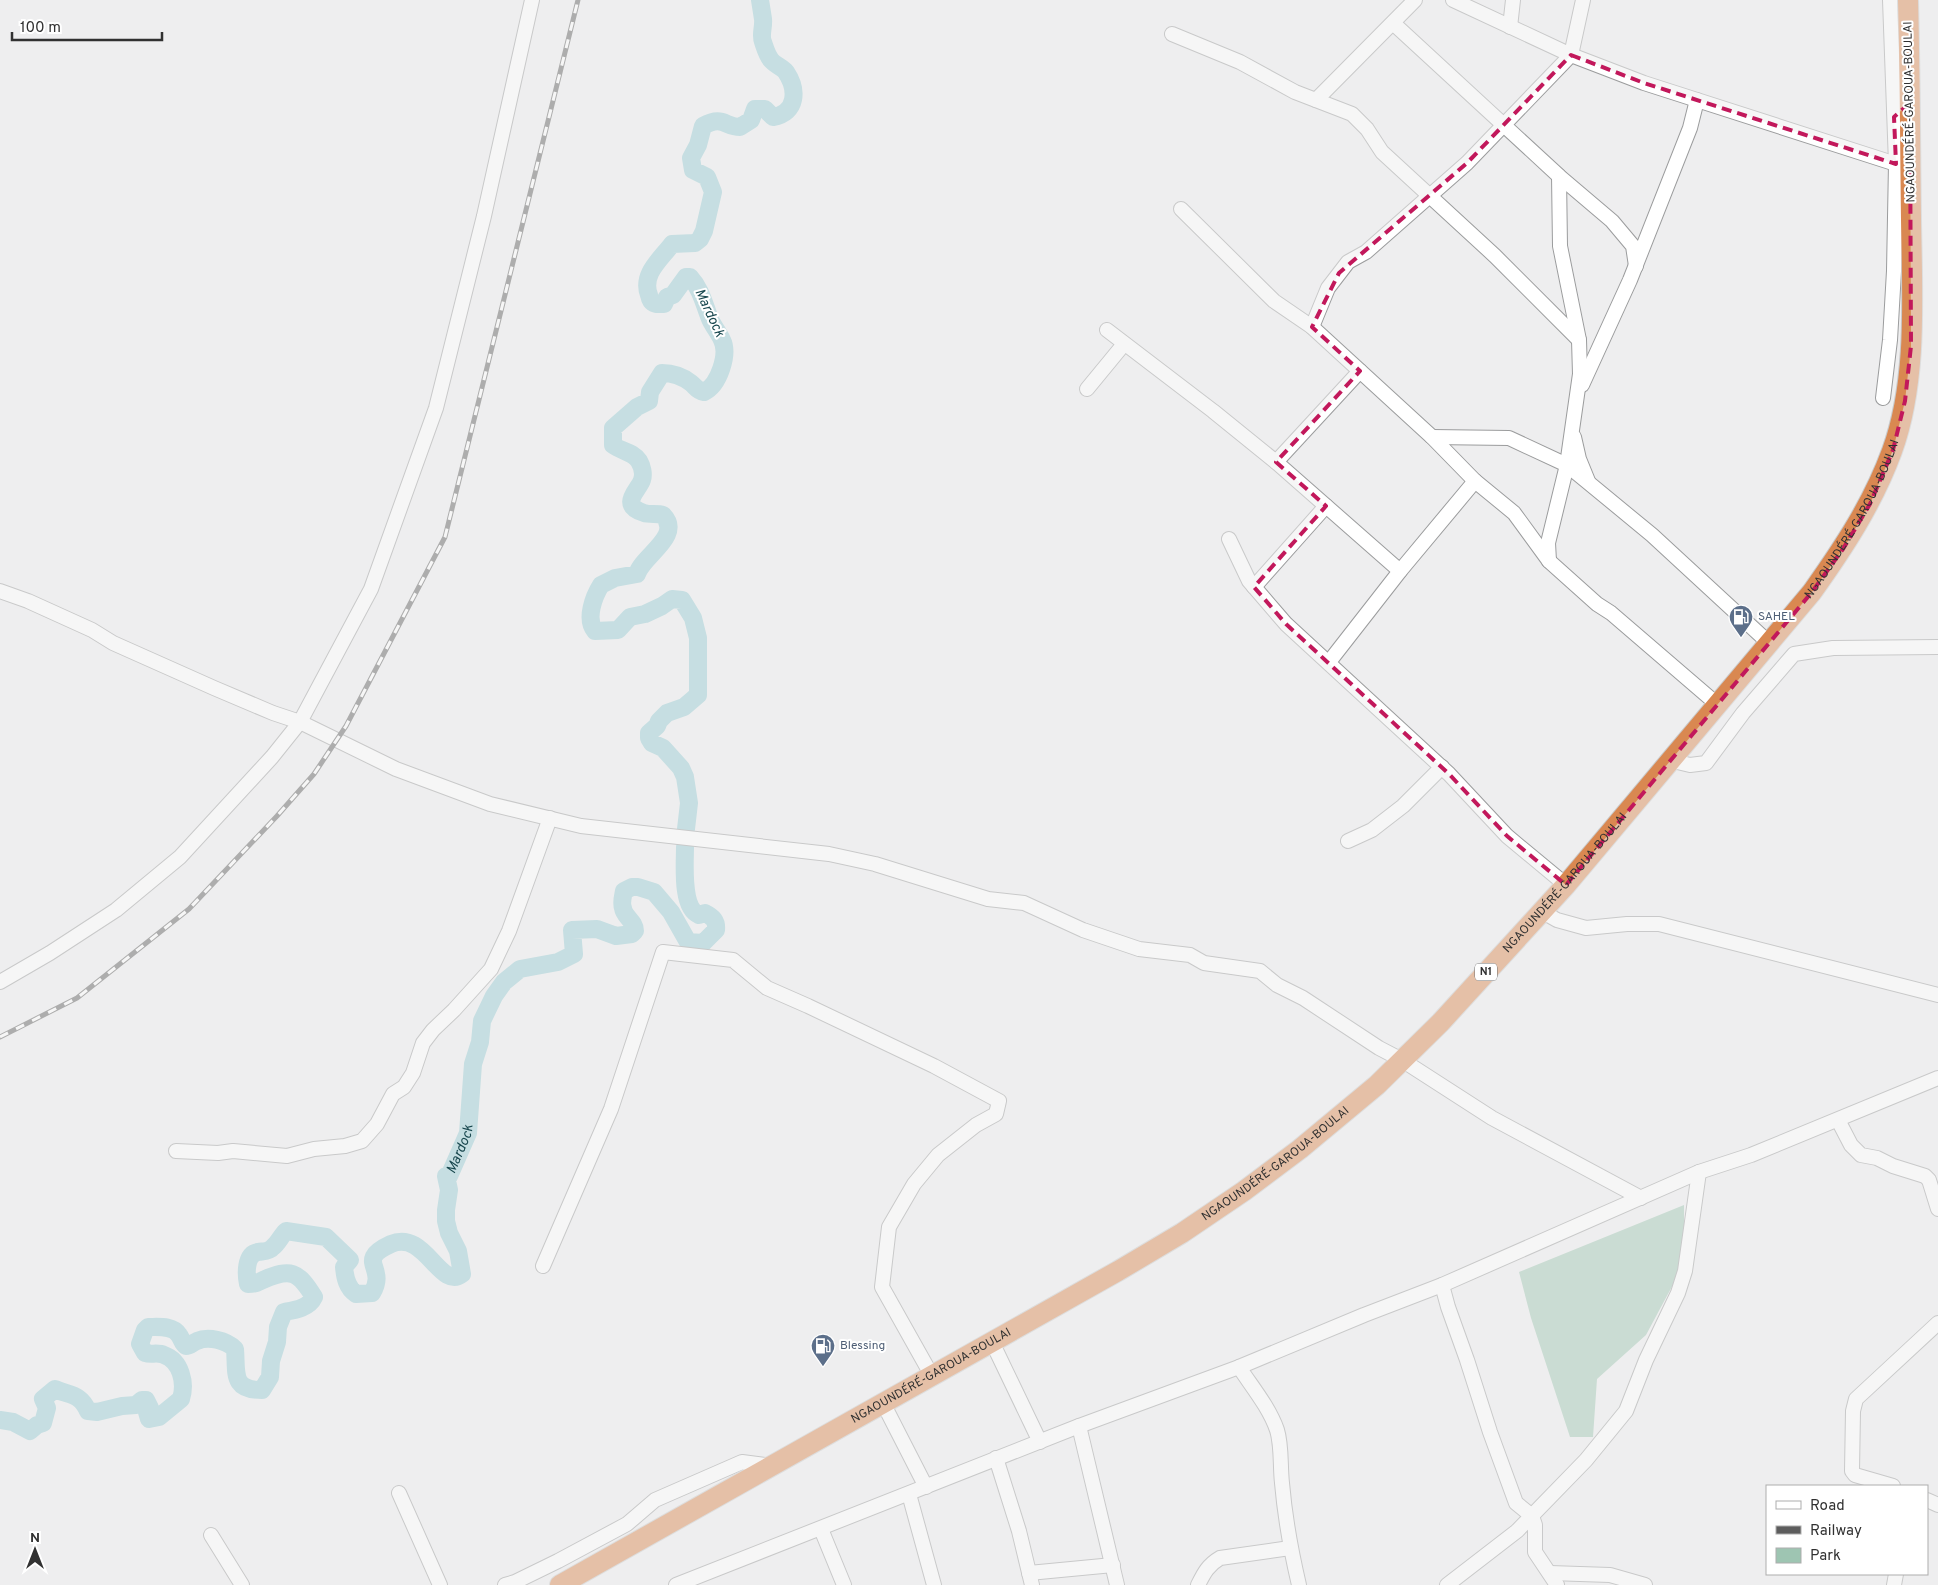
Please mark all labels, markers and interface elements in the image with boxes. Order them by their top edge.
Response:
scale bar [12,10,162,42]
text: 100 m [20,19,61,38]
street label: NGAOUNDÉRÉ-GAROUA-BOULAI [1900,21,1920,203]
water label: Mardock [690,286,728,341]
street label: NGAOUNDÉRÉ-GAROUA-BOULAI [1801,438,1903,603]
fuel station icon: SAHEL [1728,604,1754,638]
place label: SAHEL [1758,609,1795,625]
street label: NGAOUNDÉRÉ-GAROUA-BOULAI [1500,810,1631,957]
road number: N1 [1475,964,1497,980]
street label: NGAOUNDÉRÉ-GAROUA-BOULAI [1199,1103,1353,1225]
water label: Mardock [443,1123,477,1176]
street label: NGAOUNDÉRÉ-GAROUA-BOULAI [848,1325,1014,1428]
fuel station icon: Blessing [810,1333,836,1367]
place label: Blessing [840,1338,885,1354]
legend [1766,1485,1928,1575]
text: Road [1810,1497,1845,1516]
text: Railway [1810,1522,1862,1541]
north arrow [10,1525,60,1575]
text: N [30,1530,40,1547]
text: Park [1810,1547,1841,1566]

